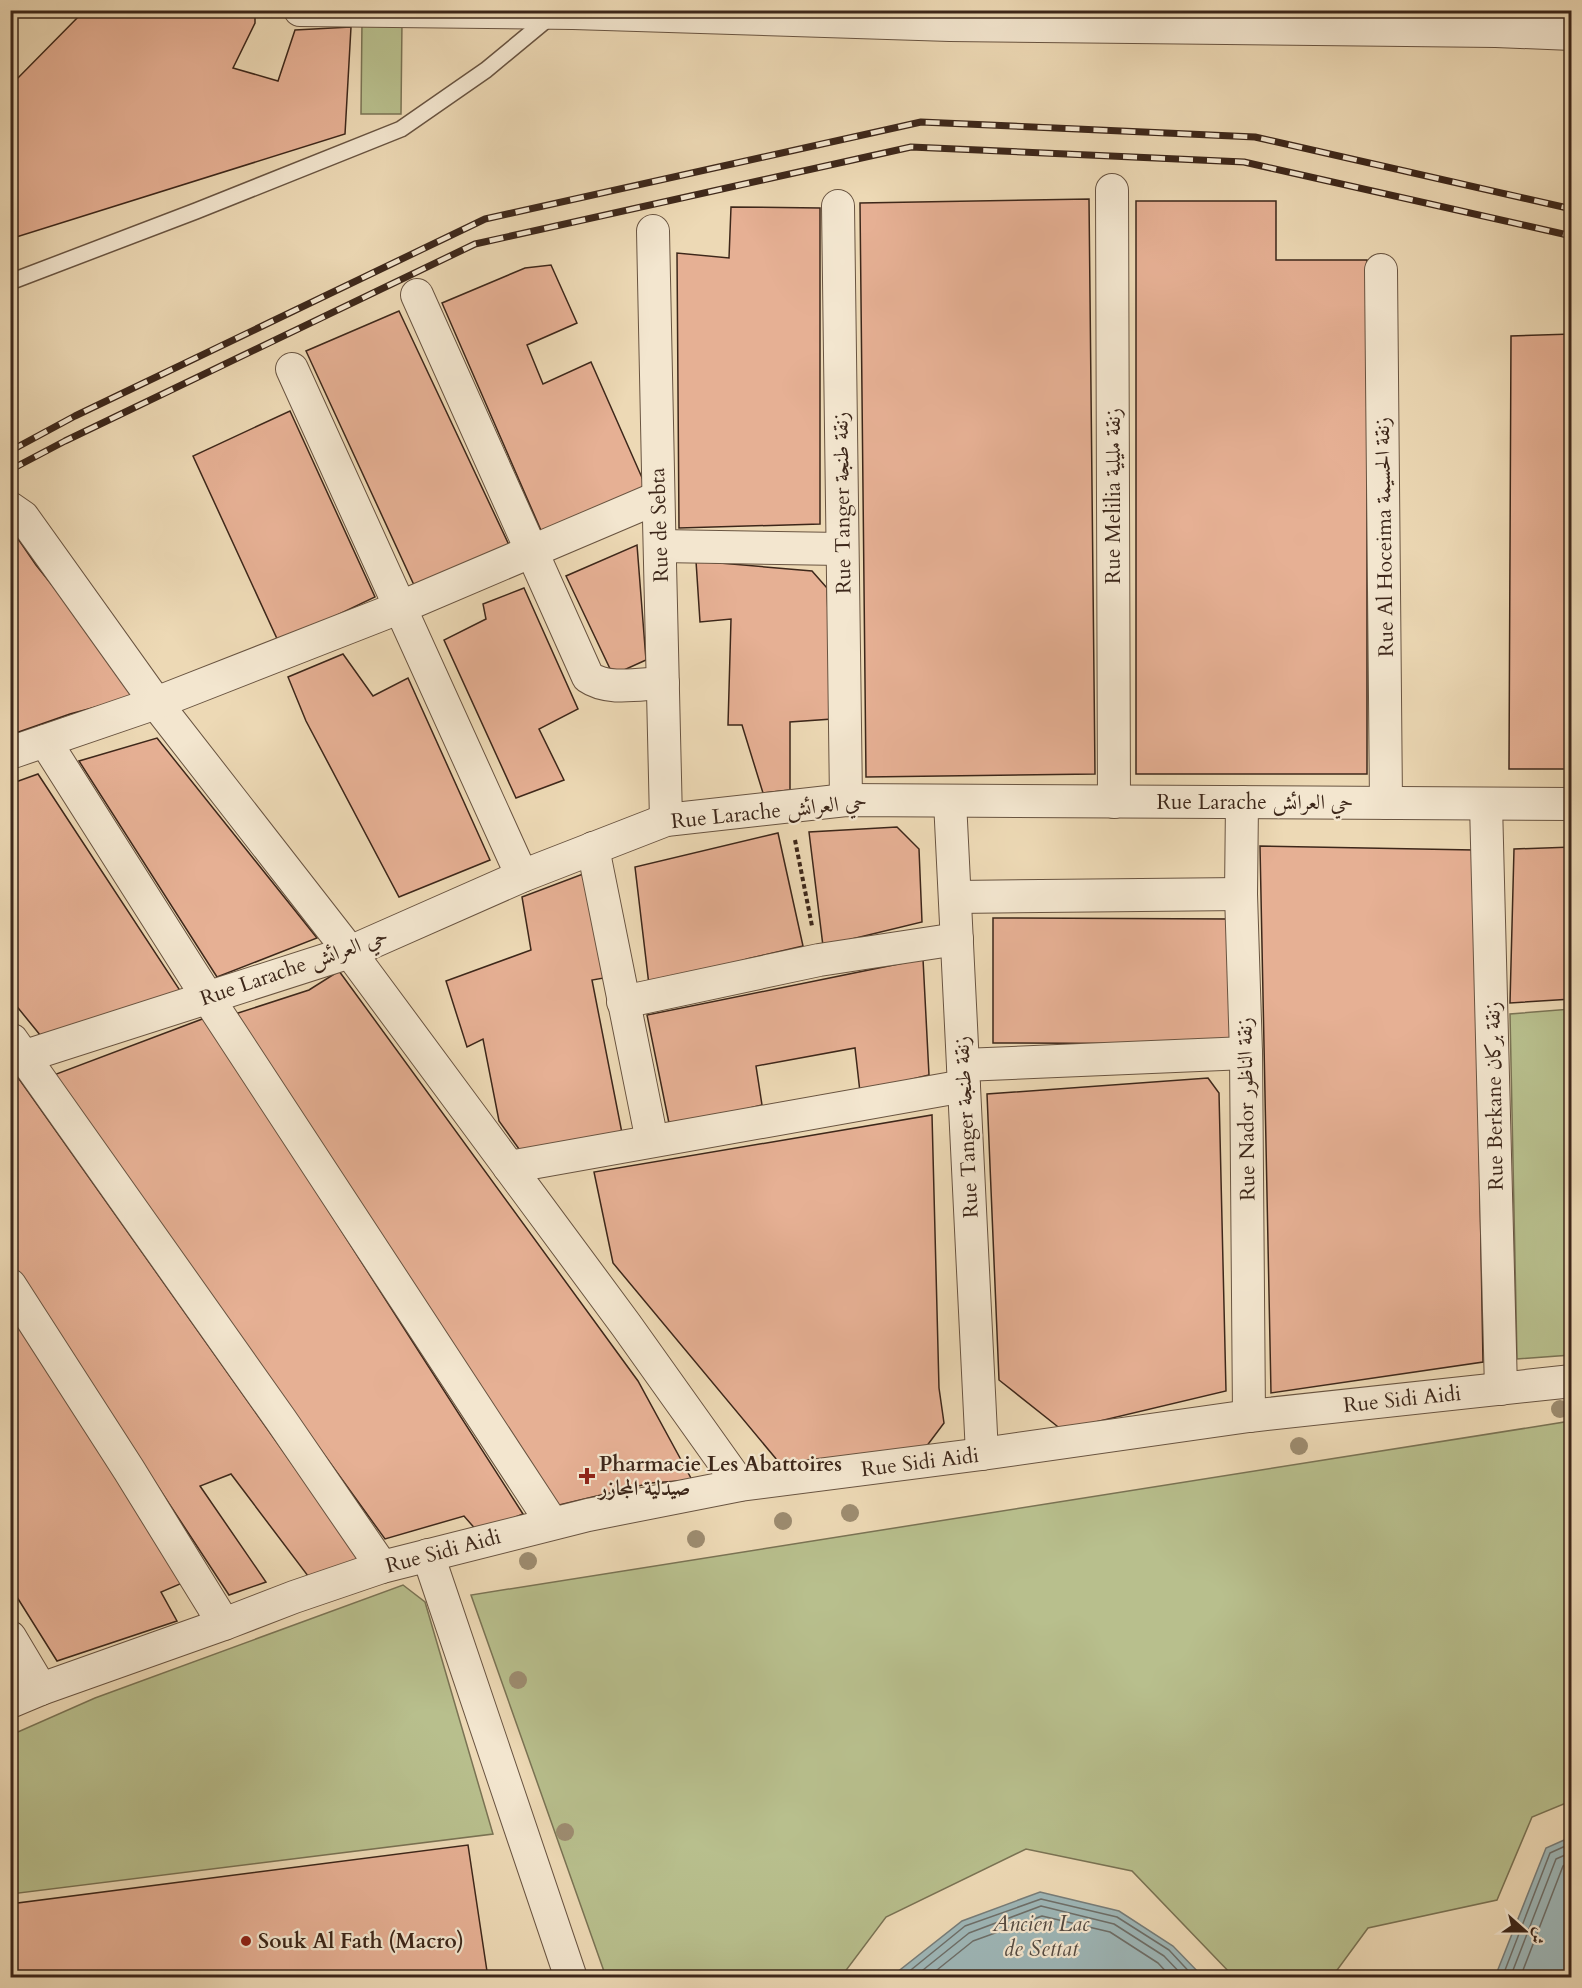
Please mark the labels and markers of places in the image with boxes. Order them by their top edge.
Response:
place label: Pharmacie Les Abattoires صيدلية المجازر [597,1450,842,1503]
marker: Pharmacie Les Abattoires صيدلية المجازر [580,1469,594,1483]
place label: Souk Al Fath (Macro) [258,1927,464,1956]
marker: Souk Al Fath (Macro) [239,1934,253,1948]

